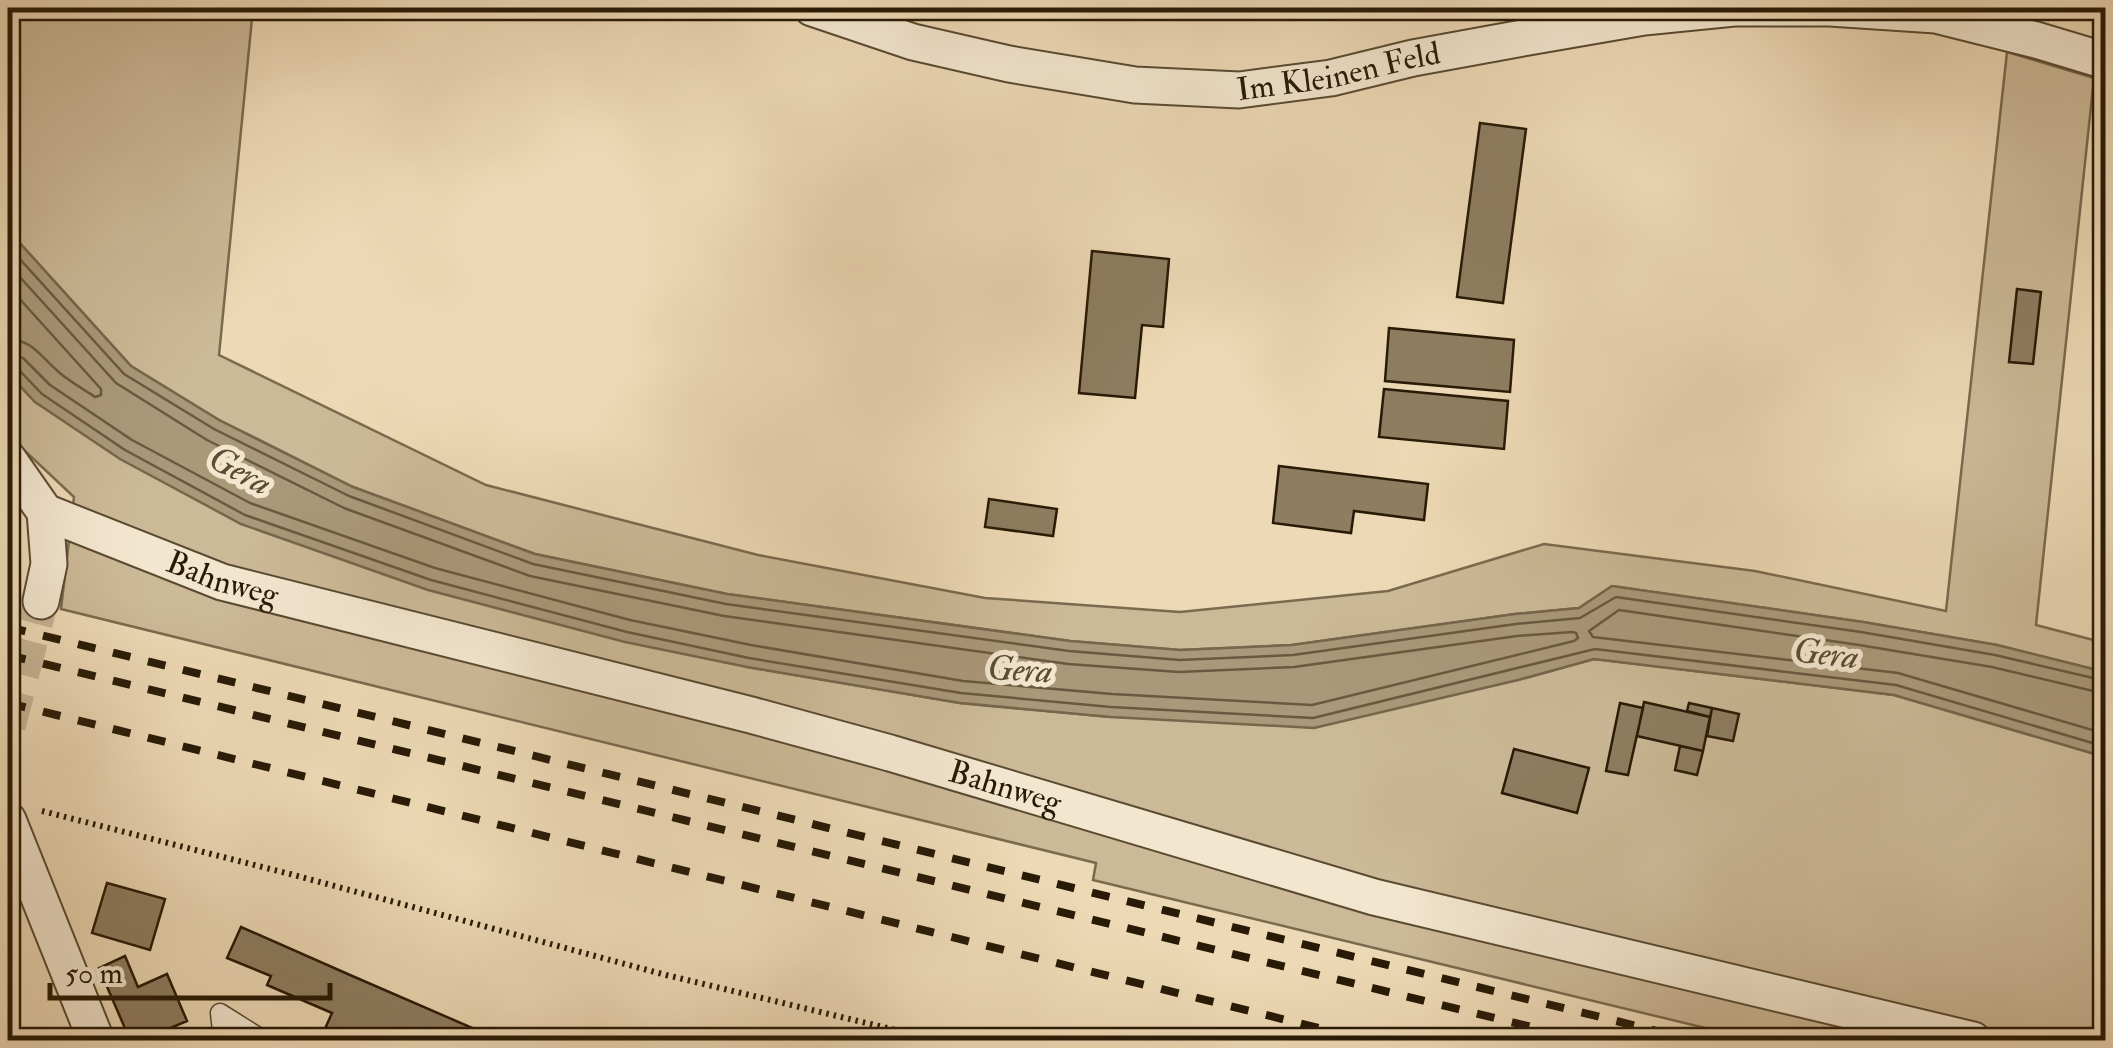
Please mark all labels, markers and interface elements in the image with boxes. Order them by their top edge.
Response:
street label: Im Kleinen Feld [1234,33,1444,110]
water label: Gera [201,436,279,506]
street label: Bahnweg [161,542,284,616]
water label: Gera [1791,629,1861,679]
water label: Gera [986,646,1054,694]
street label: Bahnweg [944,752,1067,823]
scale bar [50,938,330,1000]
text: 50 m [65,955,123,992]

